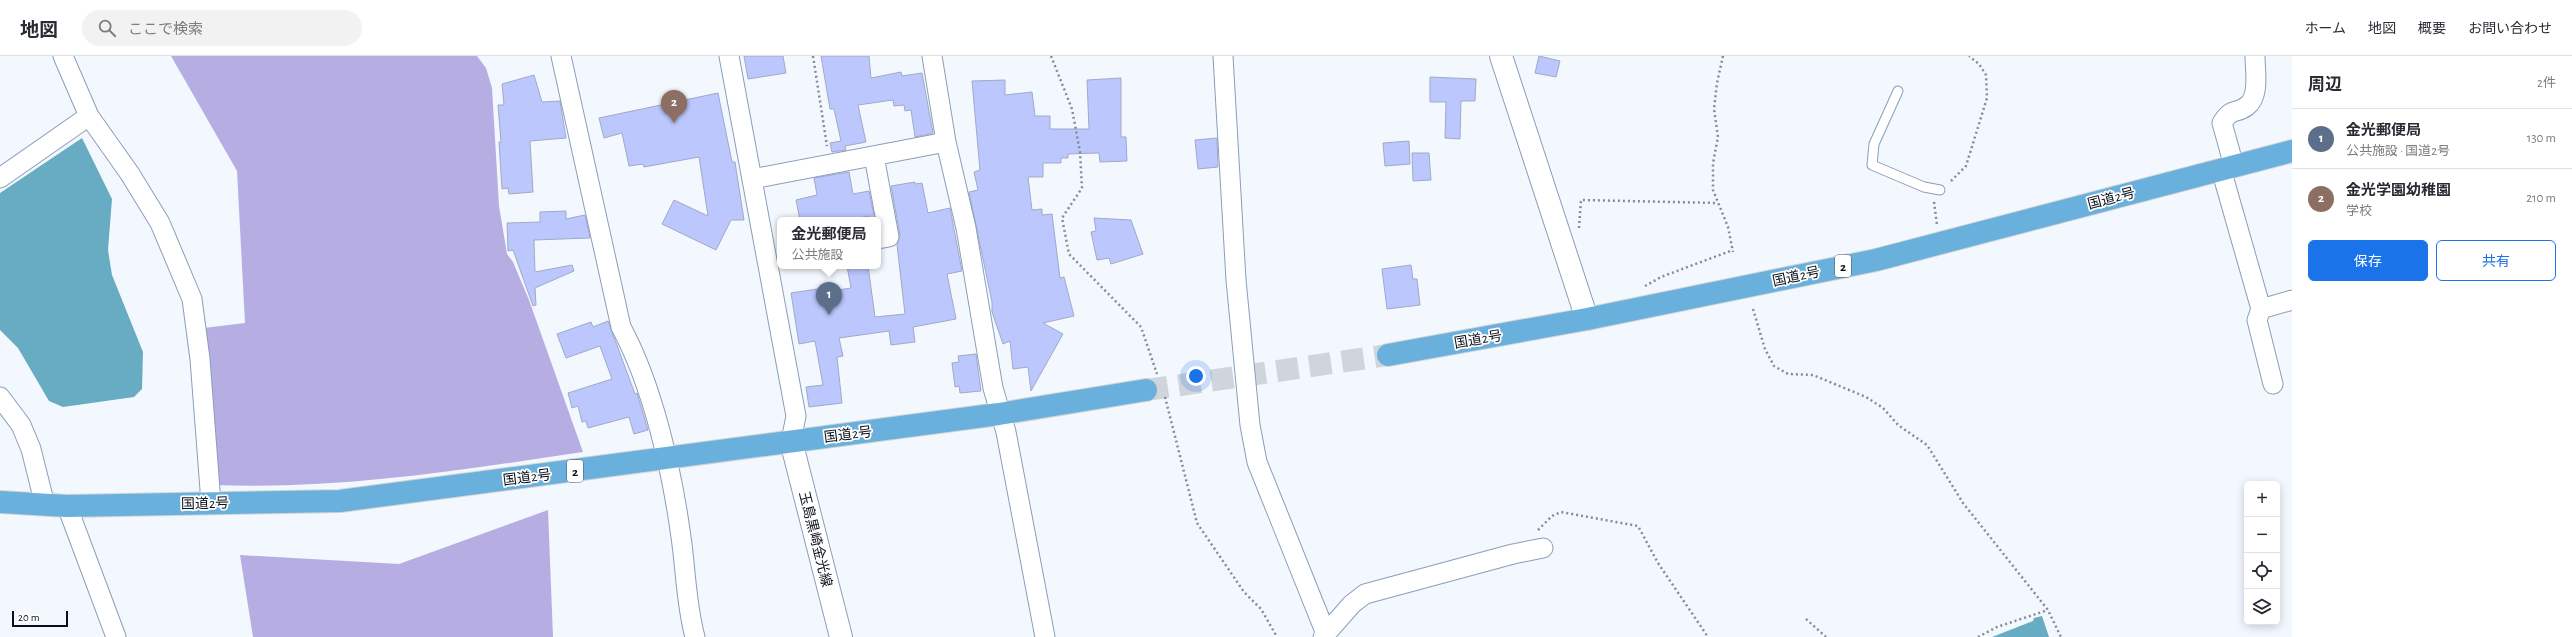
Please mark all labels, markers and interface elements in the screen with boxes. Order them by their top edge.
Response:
search box [82,10,362,46]
icon: search [96,17,118,39]
text: 地図 [20,21,58,40]
text: ここで検索 [128,22,203,37]
text: ホーム [2304,22,2346,36]
text: 地図 [2368,22,2396,36]
text: 概要 [2418,22,2446,36]
text: お問い合わせ [2468,22,2552,36]
text: 周辺 [2308,76,2342,93]
text: 2件 [2537,77,2556,90]
pin: 2 [661,90,687,123]
text: 金光郵便局 [2346,123,2421,138]
text: 1 [2319,132,2323,145]
text: 130 m [2527,132,2556,145]
text: 公共施設 · 国道2号 [2346,145,2450,158]
text: 金光学園幼稚園 [2346,183,2451,198]
street label: 国道2号 [2086,185,2136,212]
text: 2 [2318,192,2324,205]
text: 210 m [2526,192,2556,205]
text: 学校 [2346,205,2372,218]
popup [777,217,881,269]
text: 金光郵便局 [791,227,867,242]
button: 保存 [2308,240,2428,281]
button: 共有 [2436,240,2556,281]
text: 公共施設 [791,249,844,262]
road number: 2 [1835,255,1851,277]
street label: 国道2号 [1771,264,1821,289]
pin: 1 [816,282,842,315]
street label: 国道2号 [1453,328,1503,351]
your location [1186,366,1206,386]
street label: 国道2号 [823,424,873,445]
road number: 2 [567,460,583,482]
street label: 国道2号 [502,467,552,488]
map controls [2244,481,2280,625]
button: + [2244,481,2280,517]
street label: 玉島黒崎金光線 [796,490,835,588]
street label: 国道2号 [181,496,229,511]
button: − [2244,517,2280,553]
button: locate [2244,553,2280,589]
button: layers [2244,589,2280,625]
scale bar [12,609,68,628]
text: 20 m [18,612,39,623]

